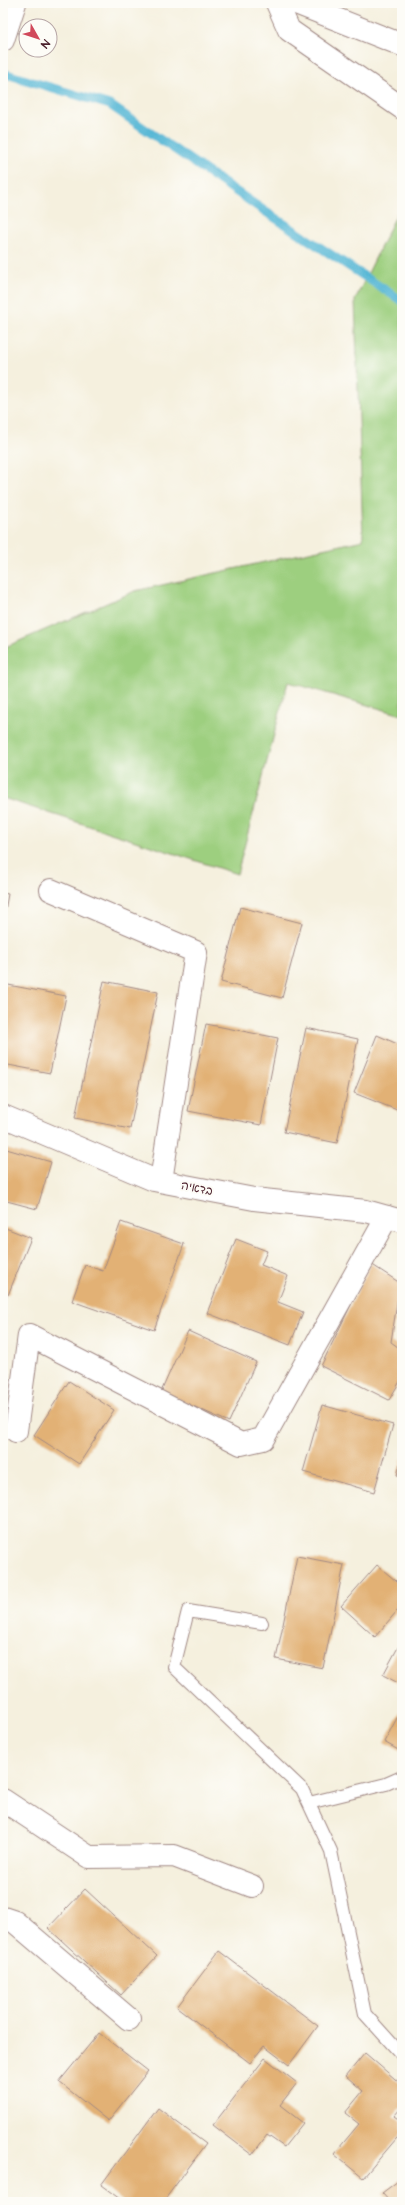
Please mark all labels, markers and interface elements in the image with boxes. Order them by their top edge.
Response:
north arrow [18,18,58,58]
text: N [37,37,53,51]
street label: בדאיה [180,1177,214,1200]

